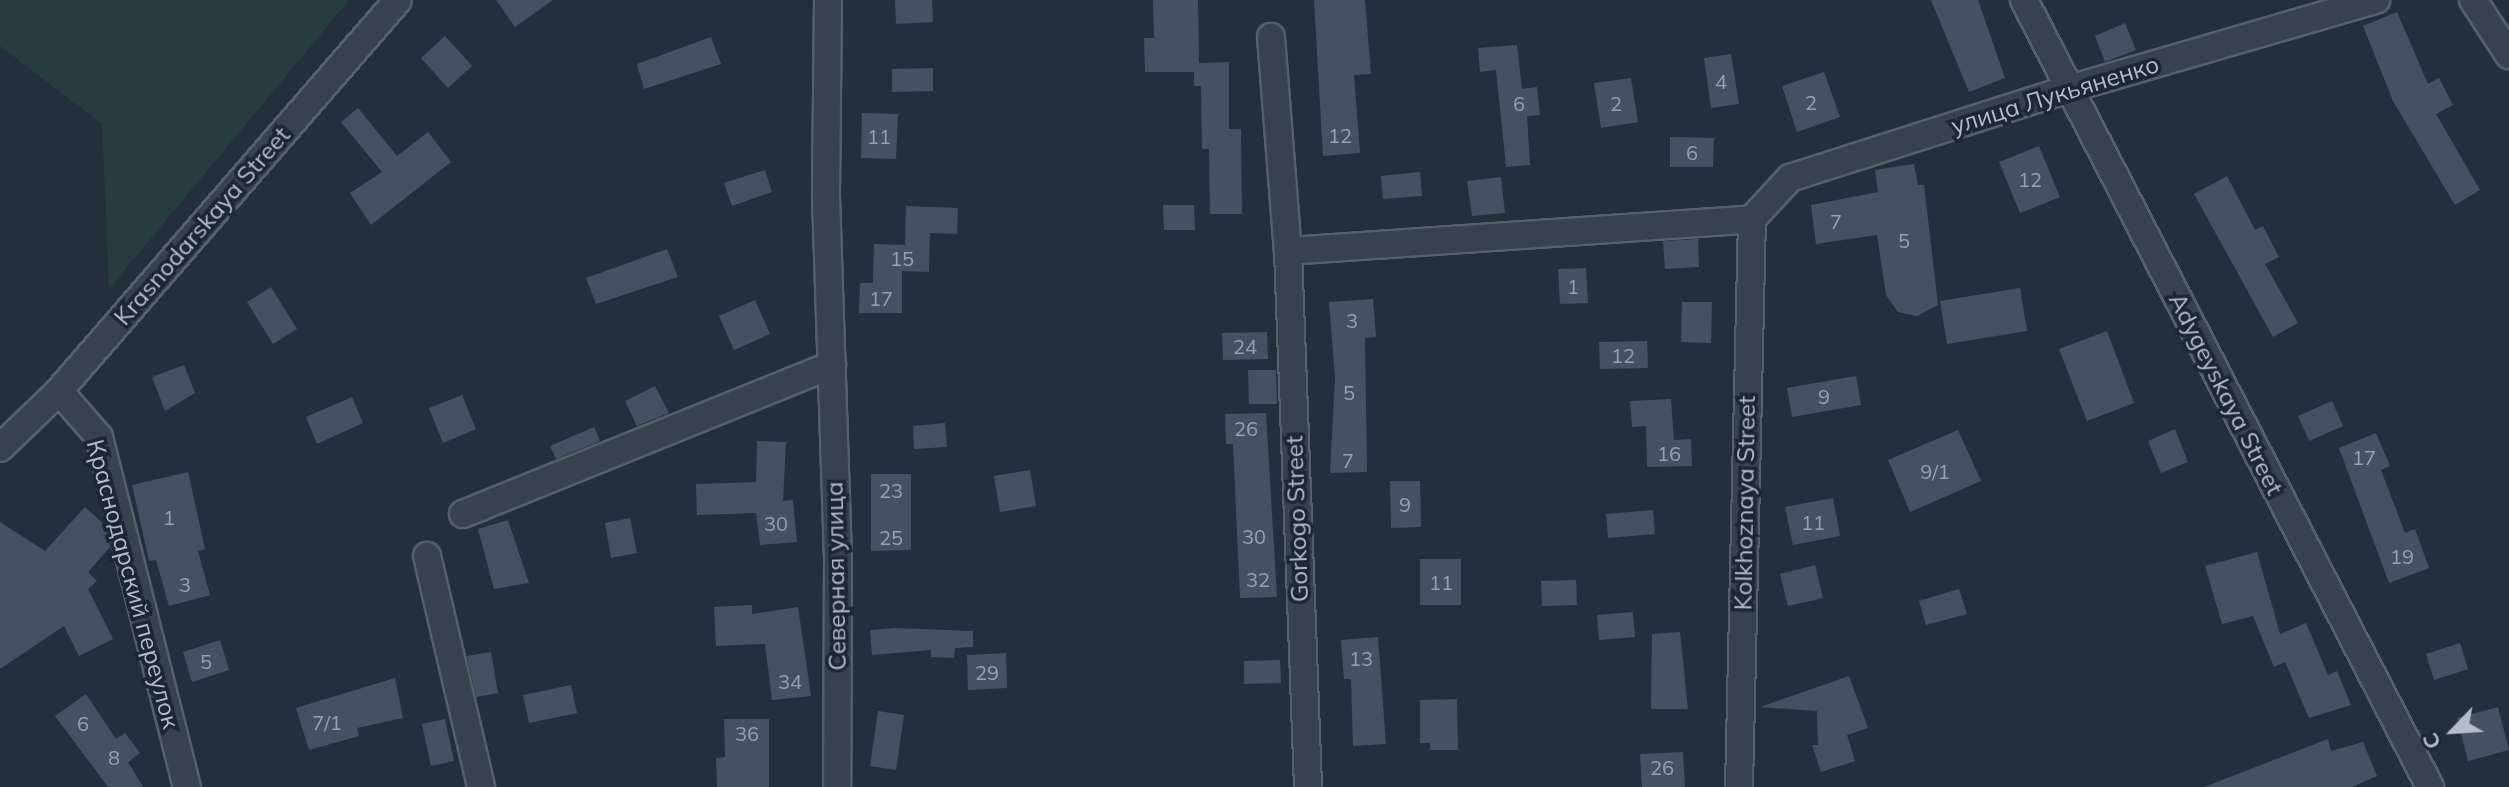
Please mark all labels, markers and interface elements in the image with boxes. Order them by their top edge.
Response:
street label: улица Лукьяненко [1948,50,2162,140]
house number: 4 [1715,69,1727,93]
house number: 2 [1805,90,1817,114]
house number: 6 [1513,91,1525,115]
house number: 2 [1610,91,1622,115]
street label: Krasnodarskaya Street [108,121,296,331]
house number: 12 [1328,123,1352,147]
house number: 11 [867,124,891,148]
house number: 6 [1686,140,1698,164]
house number: 12 [2018,167,2042,191]
house number: 7 [1830,209,1842,233]
house number: 5 [1898,228,1910,252]
house number: 15 [890,246,914,270]
house number: 1 [1567,274,1579,298]
house number: 17 [869,286,893,310]
street label: Adygeyskaya Street [2163,288,2289,500]
house number: 3 [1346,308,1358,332]
house number: 24 [1233,334,1257,358]
house number: 12 [1611,343,1635,367]
house number: 5 [1343,380,1355,404]
house number: 9 [1818,384,1830,408]
street label: Kolkhoznaya Street [1729,395,1761,611]
house number: 26 [1234,416,1258,440]
street label: Gorkogo Street [1280,435,1314,603]
street label: Краснодарский переулок [81,436,185,732]
house number: 16 [1657,441,1681,465]
house number: 17 [2352,445,2376,469]
house number: 7 [1342,448,1354,472]
house number: 9/1 [1920,459,1950,483]
house number: 23 [879,478,903,502]
street label: Северная улица [820,481,852,671]
house number: 9 [1399,492,1411,516]
house number: 1 [163,505,175,529]
house number: 11 [1801,510,1825,534]
house number: 30 [764,511,788,535]
house number: 30 [1242,524,1266,548]
house number: 25 [879,525,903,549]
house number: 19 [2390,544,2414,568]
house number: 32 [1246,567,1270,591]
house number: 11 [1429,570,1453,594]
house number: 3 [179,572,191,596]
house number: 13 [1349,646,1373,670]
house number: 5 [200,649,212,673]
house number: 29 [975,660,999,684]
house number: 34 [778,669,802,693]
north arrow [2413,691,2493,771]
house number: 7/1 [312,710,342,734]
house number: 6 [77,711,89,735]
house number: 36 [735,721,759,745]
text: С [2415,728,2447,754]
house number: 8 [108,745,120,769]
house number: 26 [1650,755,1674,779]

